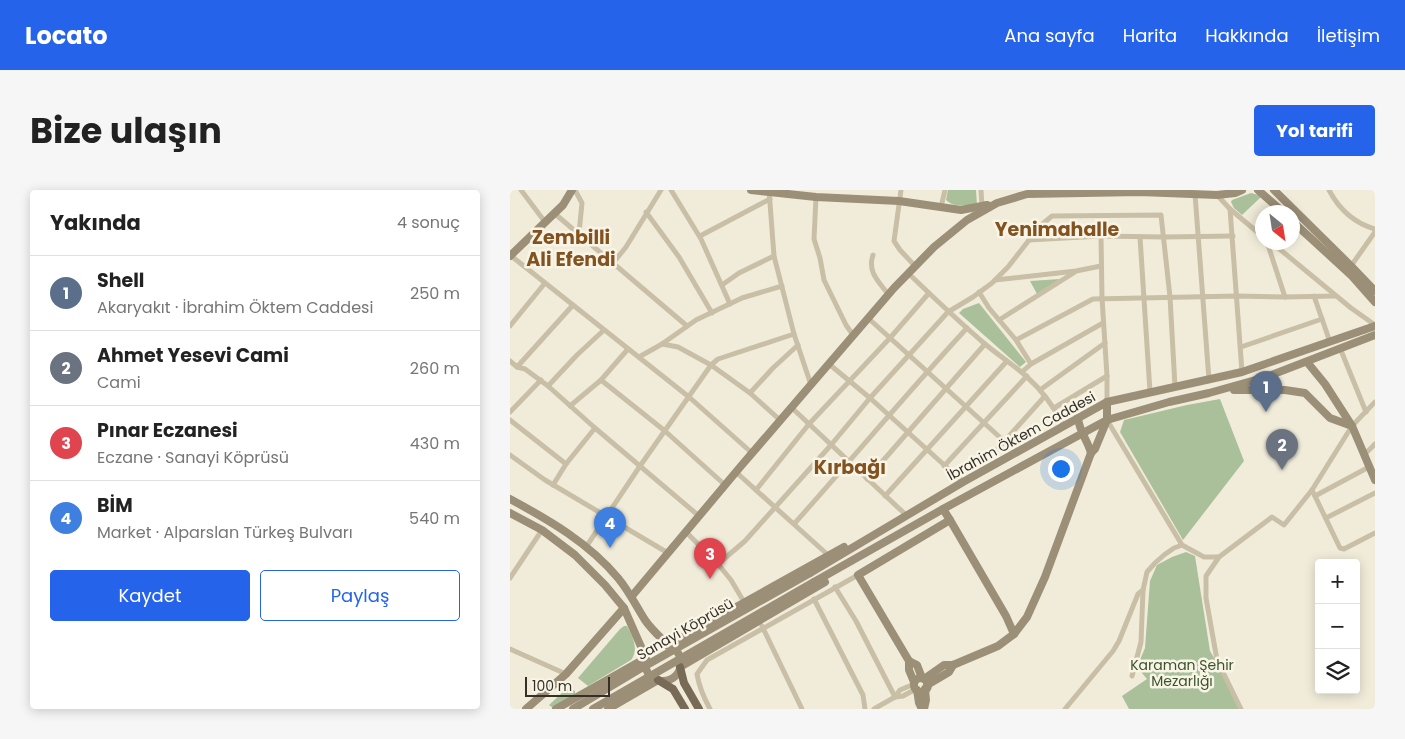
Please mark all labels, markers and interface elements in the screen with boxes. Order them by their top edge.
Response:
text: Locato [25,19,108,52]
text: Ana sayfa [1004,23,1095,48]
text: Harita [1123,23,1177,48]
text: Hakkında [1205,23,1289,48]
text: İletişim [1317,23,1380,48]
button: Yol tarifi [1254,105,1375,156]
text: Bize ulaşın [30,106,222,155]
north arrow [1255,205,1300,250]
text: Yakında [50,208,141,237]
text: 4 sonuç [397,211,460,234]
district label: Yenimahalle [995,216,1120,243]
district label: Zembilli Ali Efendi [526,224,616,273]
text: Shell [97,267,144,294]
text: 1 [63,282,69,305]
text: 250 m [410,282,460,305]
text: Akaryakıt · İbrahim Öktem Caddesi [97,296,373,319]
text: Ahmet Yesevi Cami [97,342,289,369]
text: 2 [61,357,71,380]
text: 260 m [410,357,460,380]
text: Cami [97,371,141,394]
pin: 1 [1250,371,1282,412]
street label: İbrahim Öktem Caddesi [943,387,1099,485]
text: Pınar Eczanesi [97,417,238,444]
pin: 2 [1266,429,1298,470]
text: 3 [61,432,71,455]
text: 430 m [410,432,460,455]
text: Eczane · Sanayi Köprüsü [97,446,289,469]
district label: Kırbağı [814,454,886,481]
your location [1048,456,1074,482]
text: BİM [97,492,133,519]
text: 4 [61,507,71,530]
text: 540 m [409,507,460,530]
pin: 4 [594,507,626,548]
text: Market · Alparslan Türkeş Bulvarı [97,521,353,544]
pin: 3 [694,538,726,579]
map controls [1315,559,1360,694]
button: + [1315,559,1360,604]
button: Kaydet [50,570,250,621]
button: Paylaş [260,570,460,621]
street label: Sanayi Köprüsü [633,593,737,665]
button: − [1315,604,1360,649]
button: layers [1315,649,1360,694]
park label: Karaman Şehir Mezarlığı [1130,655,1234,691]
scale bar [525,674,610,697]
text: 100 m [532,676,572,696]

